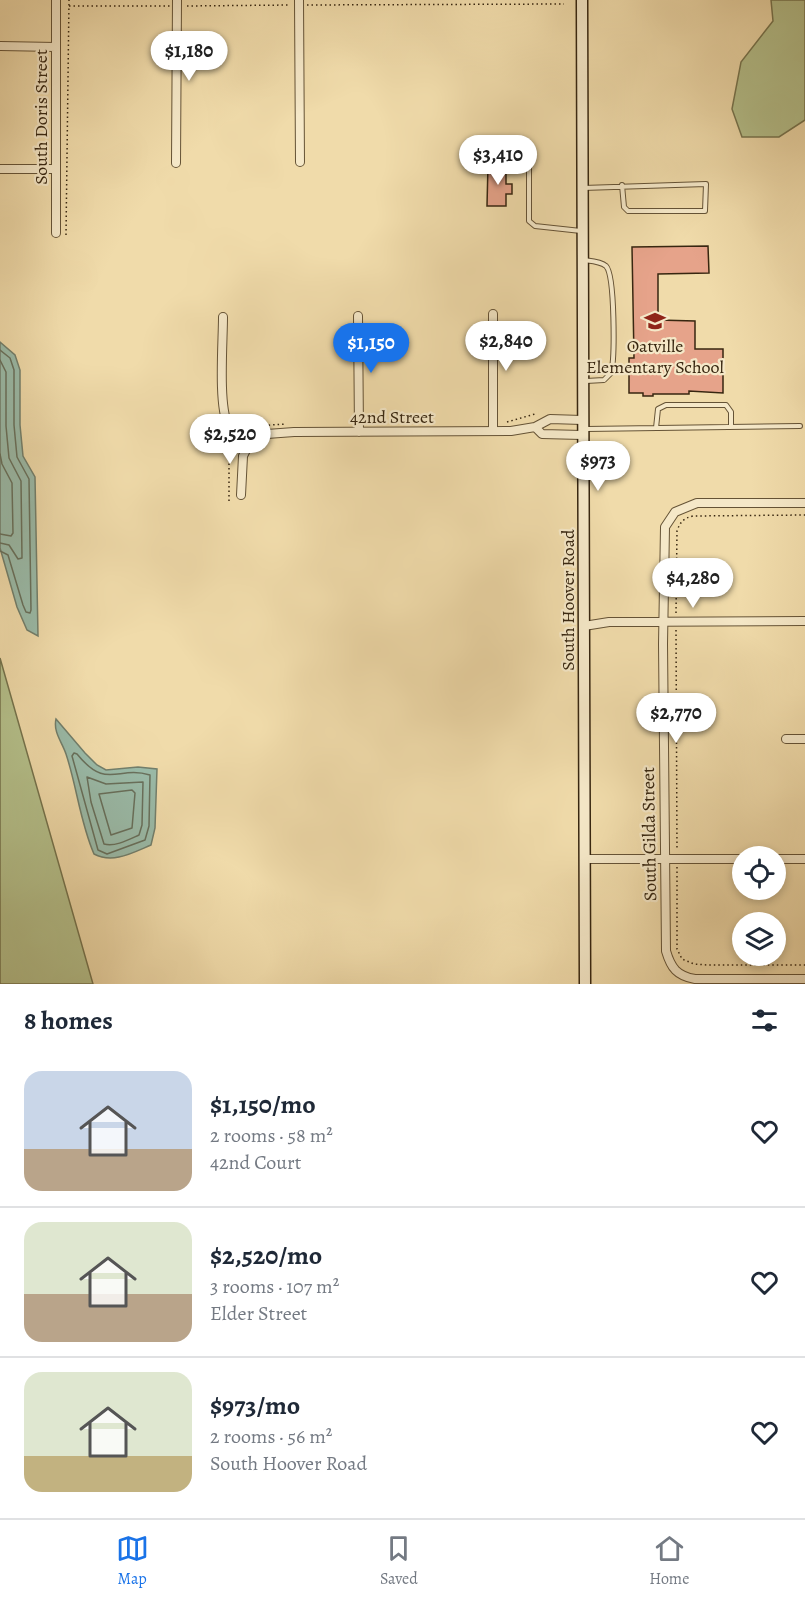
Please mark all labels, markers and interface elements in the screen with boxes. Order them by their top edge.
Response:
pin: $1,180 [140,31,238,82]
text: $1,180 [165,37,213,64]
street label: South Doris Street [29,49,53,185]
pin: $3,410 [449,135,547,186]
text: $3,410 [473,141,523,168]
school or university icon: Oatville Elementary School [643,309,667,333]
pin: $2,840 [457,321,555,372]
pin: $1,150 [322,323,420,374]
text: $2,840 [479,327,533,354]
text: $1,150 [347,329,395,356]
place label: Oatville Elementary School [586,334,725,379]
street label: 42nd Street [350,405,434,429]
pin: $2,520 [181,414,279,465]
text: $2,520 [204,420,256,447]
pin: $973 [562,441,634,492]
text: $973 [580,447,616,474]
street label: South Hoover Road [556,529,580,671]
pin: $4,280 [644,558,742,609]
text: $4,280 [666,564,720,591]
pin: $2,770 [627,693,725,744]
text: $2,770 [650,699,702,726]
street label: South Gilda Street [636,767,662,901]
map controls [732,846,786,966]
button: locate [732,846,786,900]
button: layers [732,912,786,966]
text: 8 homes [24,1003,113,1038]
icon: filters [748,1004,781,1037]
text: $1,150/mo [210,1087,316,1122]
icon: home [72,1095,144,1167]
icon: heart [748,1115,781,1148]
text: 2 rooms · 58 m² [210,1122,333,1149]
text: 42nd Court [210,1149,301,1176]
text: $2,520/mo [210,1238,322,1273]
icon: home [72,1246,144,1318]
icon: heart [748,1266,781,1299]
text: 3 rooms · 107 m² [210,1273,339,1300]
text: Elder Street [210,1300,307,1327]
text: $973/mo [210,1388,300,1423]
icon: home [72,1396,144,1468]
icon: heart [748,1416,781,1449]
text: 2 rooms · 56 m² [210,1423,332,1450]
text: South Hoover Road [210,1450,367,1477]
tab: Map [116,1532,149,1590]
tab: Saved [380,1532,418,1590]
tab: Home [649,1532,689,1590]

